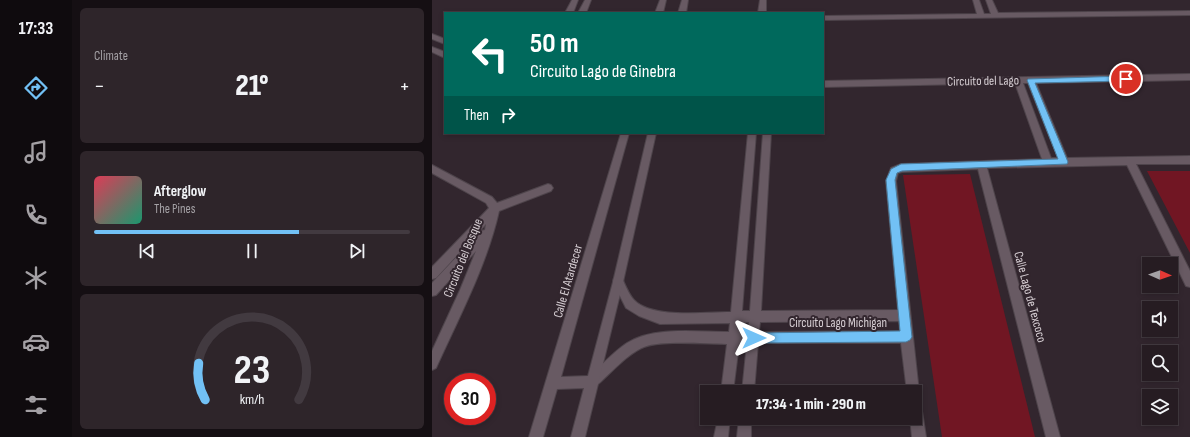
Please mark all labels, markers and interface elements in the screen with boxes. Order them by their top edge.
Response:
text: 17:33 [19,18,53,39]
text: 50 m [530,27,579,60]
icon: left [464,28,516,80]
text: Climate [94,48,128,64]
text: Circuito Lago de Ginebra [530,61,676,82]
pin [1109,62,1143,96]
text: 21° [235,68,269,104]
icon: arrive [1115,68,1137,90]
street label: Circuito del Lago [947,72,1019,90]
text: − [94,73,105,100]
text: + [399,73,410,100]
icon: directions [22,74,50,102]
icon: right [497,104,519,126]
text: Then [464,106,489,125]
icon: music [22,138,50,166]
text: Afterglow [154,182,206,201]
icon: phone [22,201,50,229]
text: The Pines [154,201,195,217]
street label: Circuito del Bosque [440,216,486,300]
icon: previous [136,240,158,262]
icon: pause [241,240,263,262]
icon: next [346,240,368,262]
street label: Calle El Atardecer [550,242,586,320]
street label: Calle Lago de Texcoco [1010,250,1050,344]
north arrow [1142,257,1178,293]
map controls [1142,257,1178,425]
icon: climate [22,264,50,292]
button: sound [1142,301,1178,337]
street label: Circuito Lago Michigan [789,315,887,331]
position arrow [733,317,775,359]
icon: car [22,328,50,356]
text: 23 [234,345,270,394]
button: search [1142,345,1178,381]
speed limit sign: 30 [444,373,496,425]
button: layers [1142,389,1178,425]
text: km/h [240,390,264,407]
icon: filters [22,391,50,419]
text: 17:34 · 1 min · 290 m [756,395,866,414]

